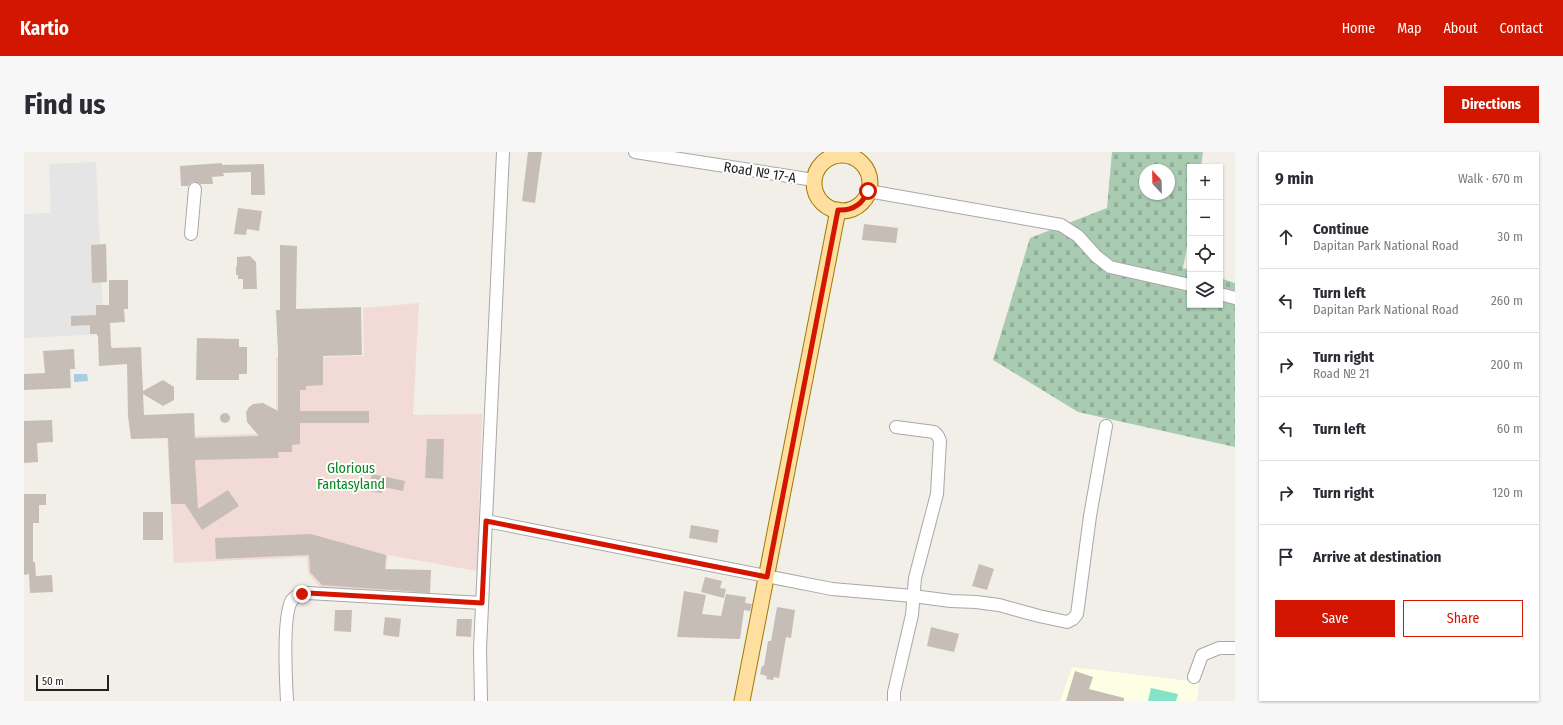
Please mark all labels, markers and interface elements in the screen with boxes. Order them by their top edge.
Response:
text: Kartio [20,17,69,40]
text: Home [1342,20,1375,37]
text: Map [1397,20,1421,37]
text: About [1443,20,1478,37]
text: Contact [1500,20,1543,37]
button: Directions [1444,86,1539,123]
text: Find us [24,88,106,121]
street label: Road № 17-A [722,158,798,187]
north arrow [1139,164,1175,200]
map controls [1187,164,1223,308]
button: + [1187,164,1223,200]
text: 9 min [1275,168,1314,189]
text: Walk · 670 m [1458,171,1523,186]
route start [859,182,877,200]
button: − [1187,200,1223,236]
text: Continue [1313,220,1369,238]
icon: ahead [1275,226,1297,248]
text: 30 m [1497,229,1523,244]
button: locate [1187,236,1223,272]
text: Dapitan Park National Road [1313,238,1459,253]
button: layers [1187,272,1223,308]
text: Turn left [1313,284,1366,302]
icon: left [1275,290,1297,312]
text: 260 m [1491,293,1523,308]
text: Dapitan Park National Road [1313,302,1459,317]
text: Turn right [1313,348,1374,366]
icon: right [1275,354,1297,376]
text: 200 m [1491,357,1523,372]
text: Road № 21 [1313,366,1370,381]
icon: left [1275,418,1297,440]
text: Turn left [1313,420,1366,438]
text: 60 m [1497,421,1523,436]
park label: Glorious Fantasyland [317,460,385,493]
icon: right [1275,482,1297,504]
text: Turn right [1313,484,1374,502]
text: 120 m [1492,485,1523,500]
icon: arrive [1275,546,1297,568]
text: Arrive at destination [1313,548,1441,566]
route end [293,585,311,603]
button: Save [1275,600,1395,637]
button: Share [1403,600,1523,637]
scale bar [36,673,109,692]
text: 50 m [42,675,64,688]

